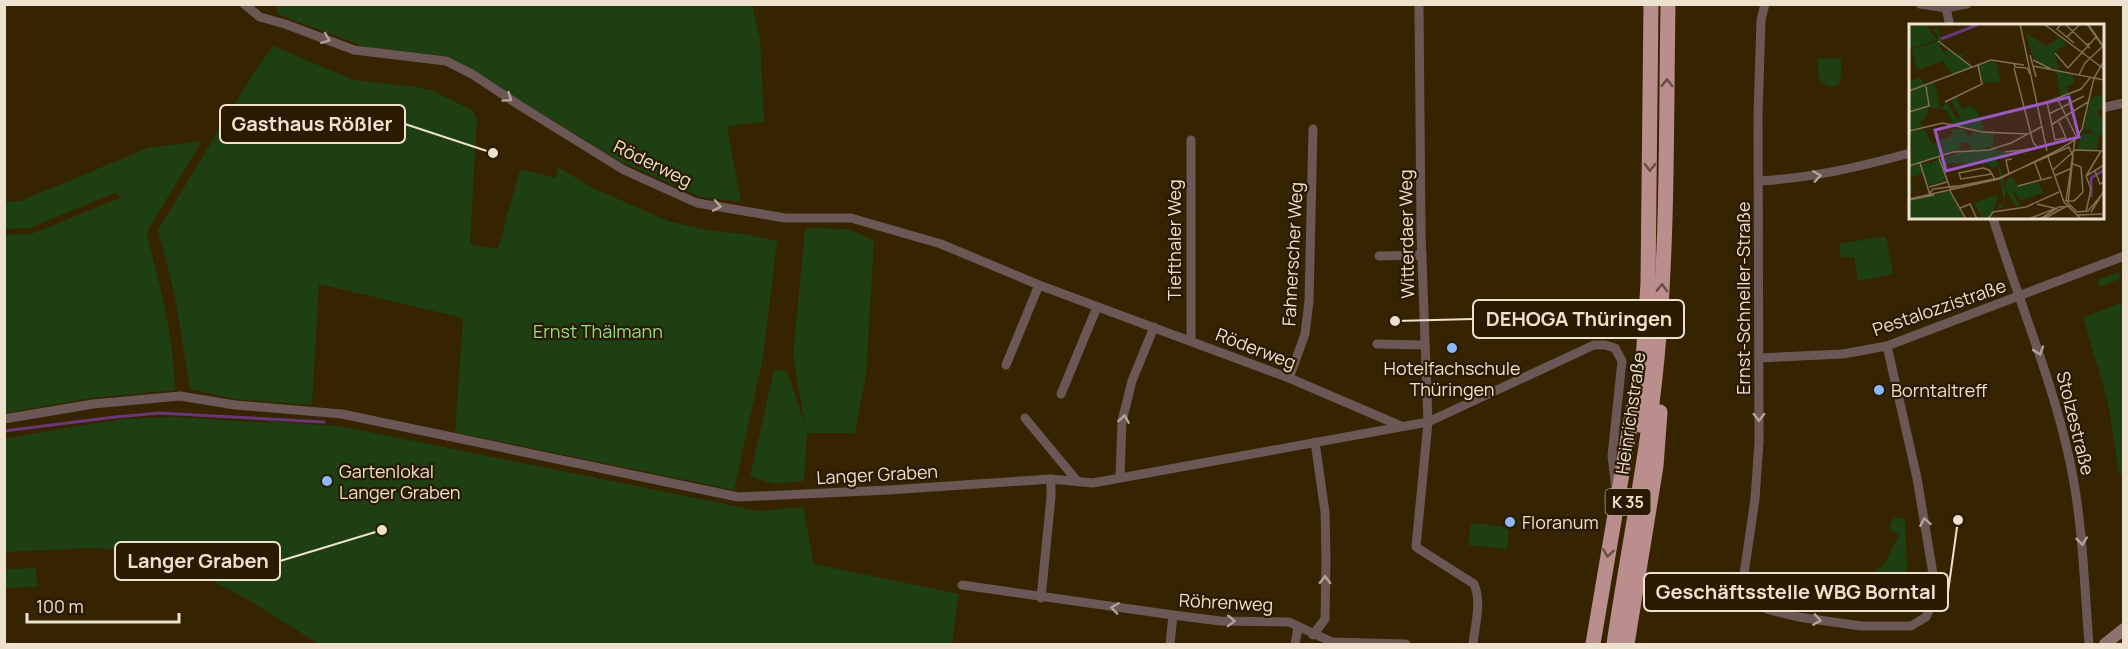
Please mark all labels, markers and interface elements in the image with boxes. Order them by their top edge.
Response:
inset map [1909,24,2104,219]
one-way arrow [320,32,331,44]
one-way arrow [1661,79,1673,88]
one-way arrow [501,91,512,102]
callout: Gasthaus Rößler [220,105,405,143]
text: Gasthaus Rößler [232,110,392,137]
street label: Röderweg [610,134,696,192]
one-way arrow [1644,163,1656,172]
street label: Witterdaer Weg [1393,169,1419,299]
one-way arrow [1813,170,1822,182]
street label: Tiefthaler Weg [1162,179,1186,301]
street label: Fahnerscher Weg [1276,181,1308,327]
one-way arrow [712,199,722,212]
street label: Ernst-Schneller-Straße [1731,201,1755,395]
street label: Pestalozzistraße [1869,273,2009,341]
one-way arrow [1656,283,1669,292]
callout: DEHOGA Thüringen [1473,300,1684,338]
text: DEHOGA Thüringen [1486,305,1672,332]
park label: Ernst Thälmann [533,319,663,343]
street label: Röderweg [1212,322,1300,374]
marker: Hotelfachschule Thüringen [1445,341,1459,355]
one-way arrow [2032,345,2045,356]
street label: Heinrichstraße [1610,350,1650,476]
place label: Hotelfachschule Thüringen [1384,356,1520,401]
street label: Stolzestraße [2052,369,2100,477]
place label: Borntaltreff [1891,378,1987,402]
marker: Borntaltreff [1872,383,1886,397]
one-way arrow [1753,412,1765,421]
one-way arrow [1117,414,1129,423]
place label: Gartenlokal Langer Graben [339,459,461,504]
street label: Langer Graben [816,459,938,489]
marker: Gartenlokal Langer Graben [320,474,334,488]
road number: K 35 [1606,489,1650,515]
place label: Floranum [1522,510,1599,534]
marker: Floranum [1503,515,1517,529]
one-way arrow [1919,517,1931,527]
one-way arrow [2076,536,2088,545]
callout: Langer Graben [115,542,280,580]
text: Langer Graben [127,547,269,574]
one-way arrow [1602,548,1614,557]
callout: Geschäftsstelle WBG Borntal [1644,573,1948,611]
one-way arrow [1319,575,1332,584]
text: Geschäftsstelle WBG Borntal [1656,578,1936,605]
scale bar [27,586,178,624]
street label: Röhrenweg [1178,588,1274,616]
text: 100 m [36,594,84,618]
one-way arrow [1110,602,1119,614]
one-way arrow [1812,613,1822,625]
one-way arrow [1226,615,1235,627]

